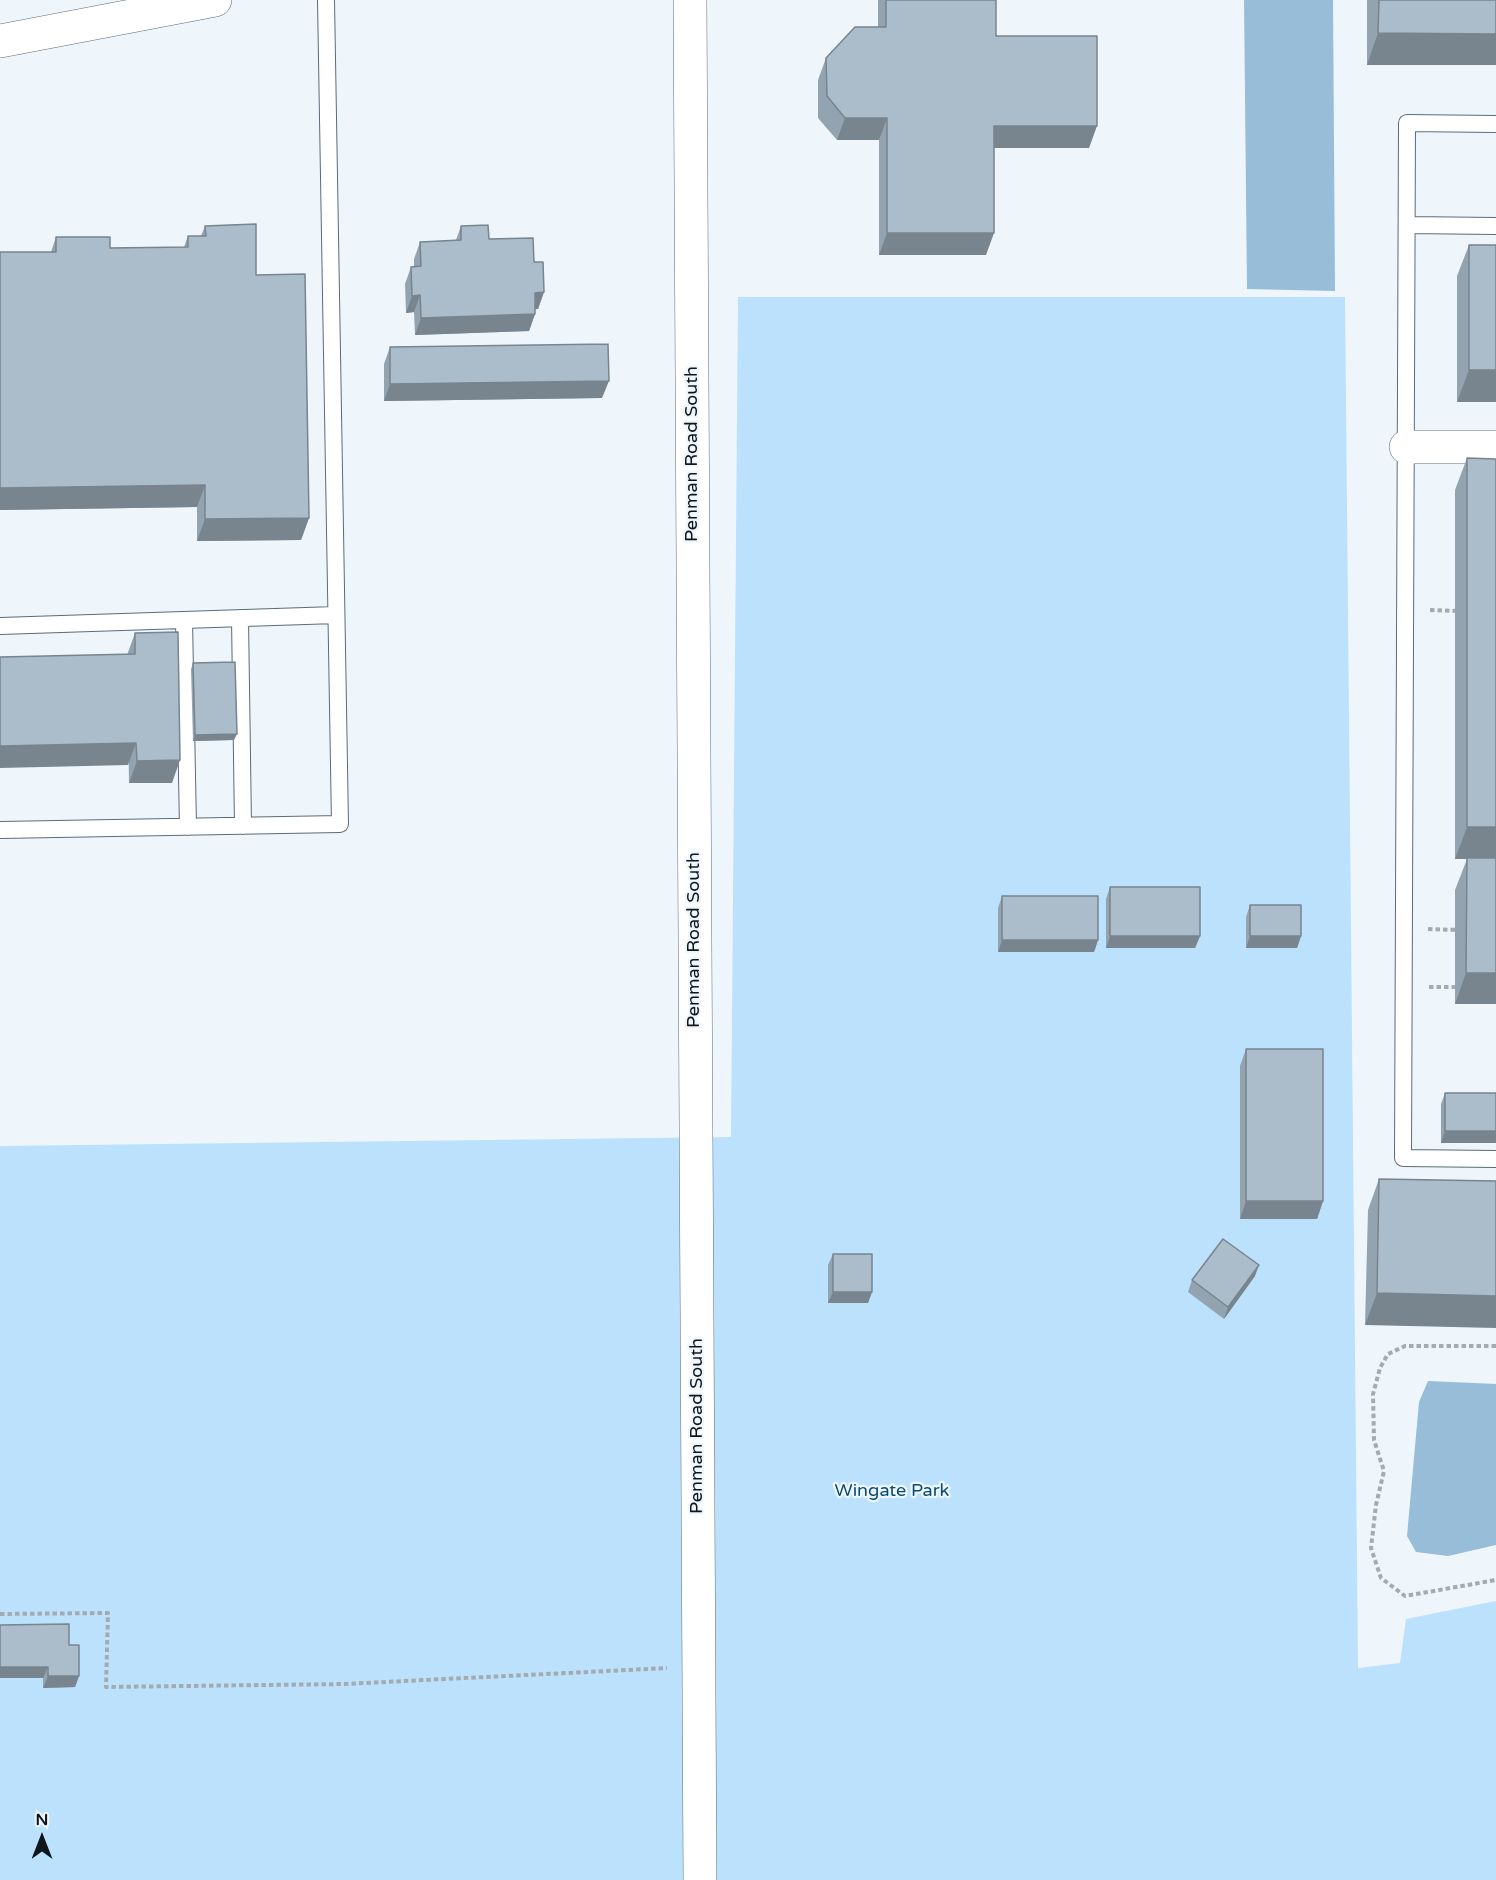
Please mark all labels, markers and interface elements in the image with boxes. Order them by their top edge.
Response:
street label: Penman Road South [681,366,703,542]
street label: Penman Road South [683,852,705,1028]
street label: Penman Road South [686,1338,708,1514]
park label: Wingate Park [835,1480,949,1502]
north arrow [12,1808,72,1868]
text: N [36,1810,48,1830]

